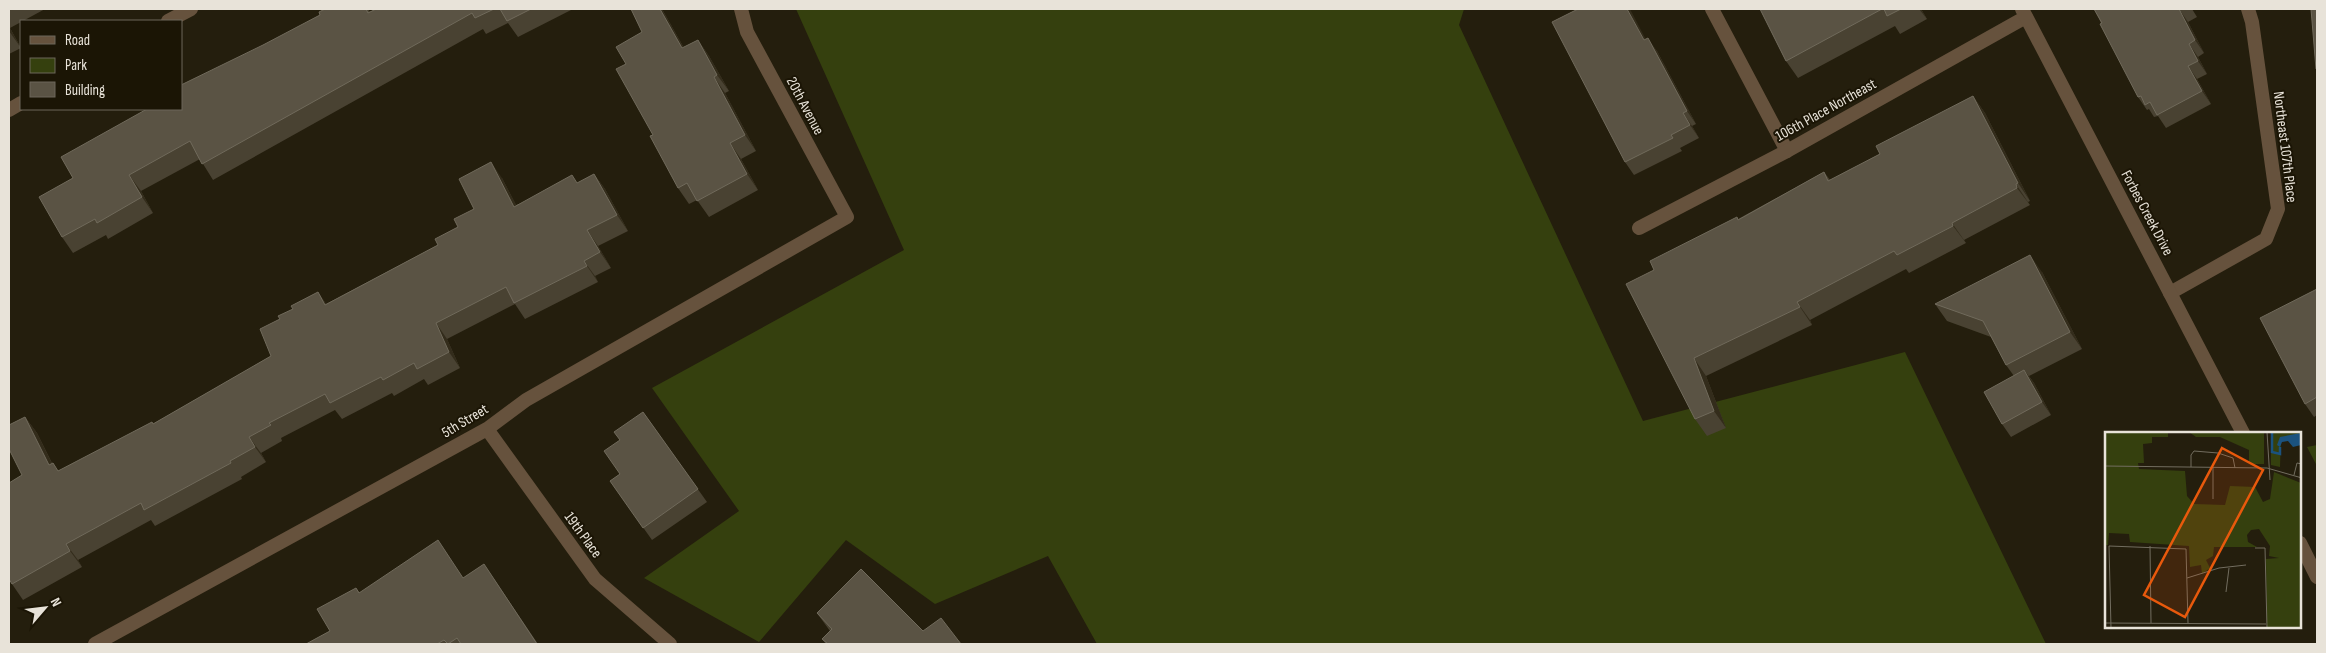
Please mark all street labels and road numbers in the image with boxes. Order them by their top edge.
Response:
street label: 20th Avenue [782,74,828,138]
street label: 106th Place Northeast [1772,74,1880,146]
street label: Northeast 107th Place [2269,90,2301,204]
street label: Forbes Creek Drive [2117,167,2177,259]
street label: 5th Street [438,399,492,442]
street label: 19th Place [560,508,606,562]

